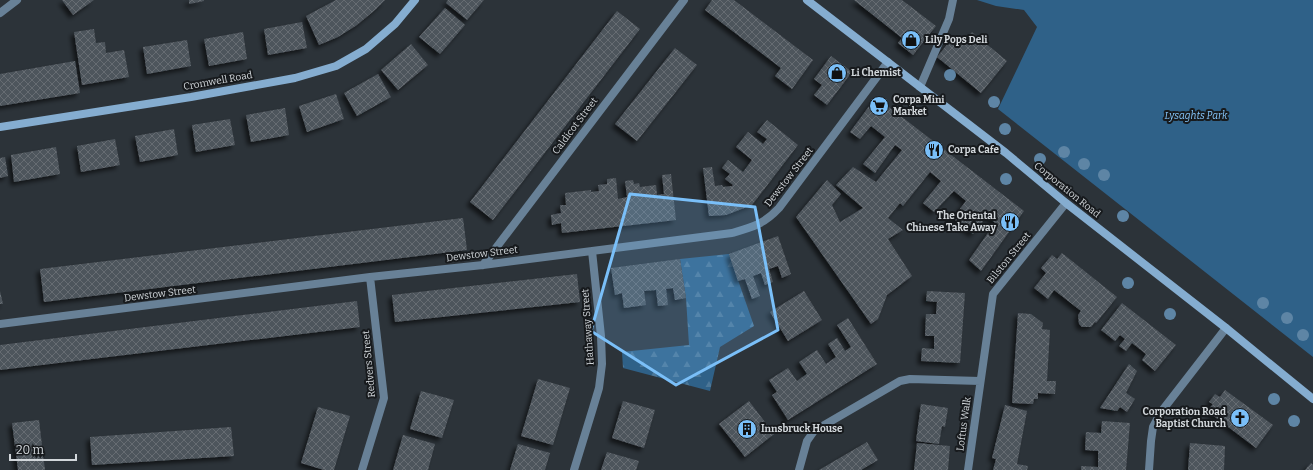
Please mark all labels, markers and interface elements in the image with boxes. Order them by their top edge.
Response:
shop icon: Lily Pops Deli [900,29,922,51]
place label: Lily Pops Deli [925,34,988,46]
shop icon: Li Chemist [826,62,848,84]
place label: Li Chemist [851,67,901,79]
street label: Cromwell Road [183,69,254,93]
place label: Corpa Mini Market [893,94,945,118]
street label: Caldicot Street [550,95,600,157]
supermarket icon: Corpa Mini Market [868,95,890,117]
park label: Lysaghts Park [1165,110,1228,122]
restaurant icon: Corpa Cafe [923,139,945,161]
place label: Corpa Cafe [948,144,999,156]
street label: Dewstow Street [762,145,816,209]
street label: Corporation Road [1031,160,1103,220]
place label: The Oriental Chinese Take Away [906,210,996,234]
restaurant icon: The Oriental Chinese Take Away [999,211,1021,233]
street label: Bilston Street [985,230,1034,286]
street label: Dewstow Street [445,244,519,264]
street label: Dewstow Street [123,284,197,304]
street label: Hathaway Street [579,288,597,366]
street label: Redvers Street [360,330,378,398]
street label: Loftus Walk [954,396,974,452]
place label: Corporation Road Baptist Church [1143,406,1227,430]
church icon: Corporation Road Baptist Church [1229,407,1251,429]
building icon: Innsbruck House [736,418,758,440]
place label: Innsbruck House [761,423,843,435]
scale bar [10,436,76,462]
text: 20 m [16,443,45,457]

